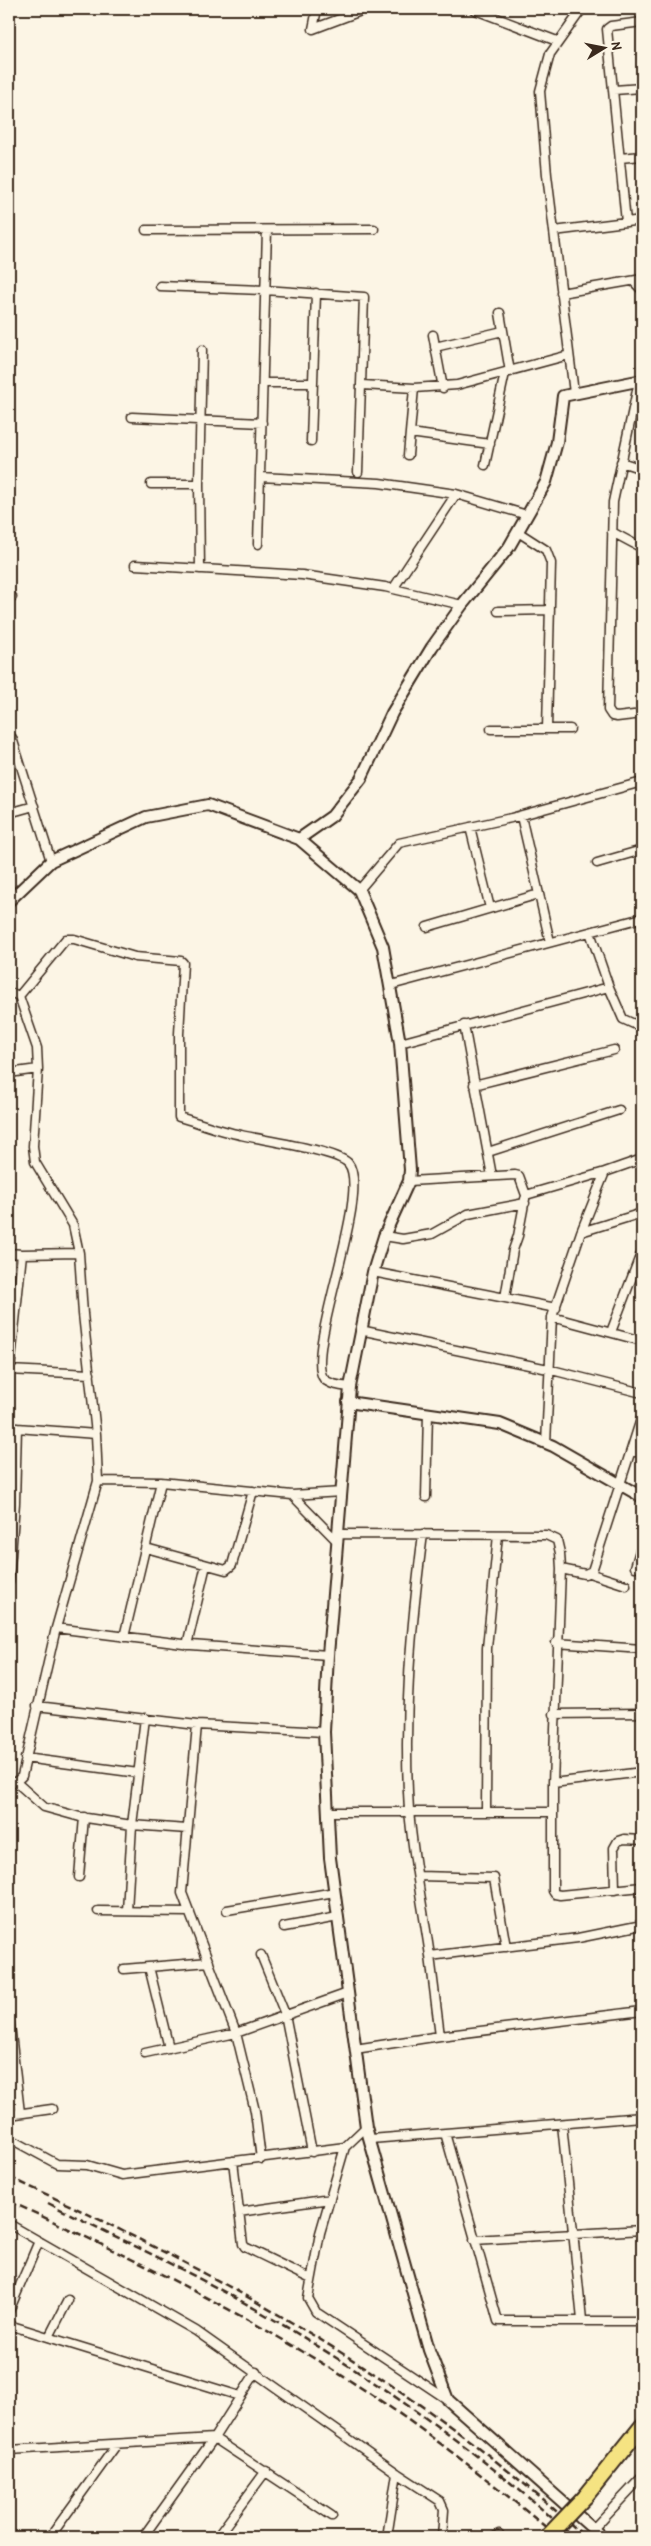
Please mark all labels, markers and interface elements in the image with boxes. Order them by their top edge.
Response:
north arrow [578,22,628,72]
text: N [607,40,627,52]

